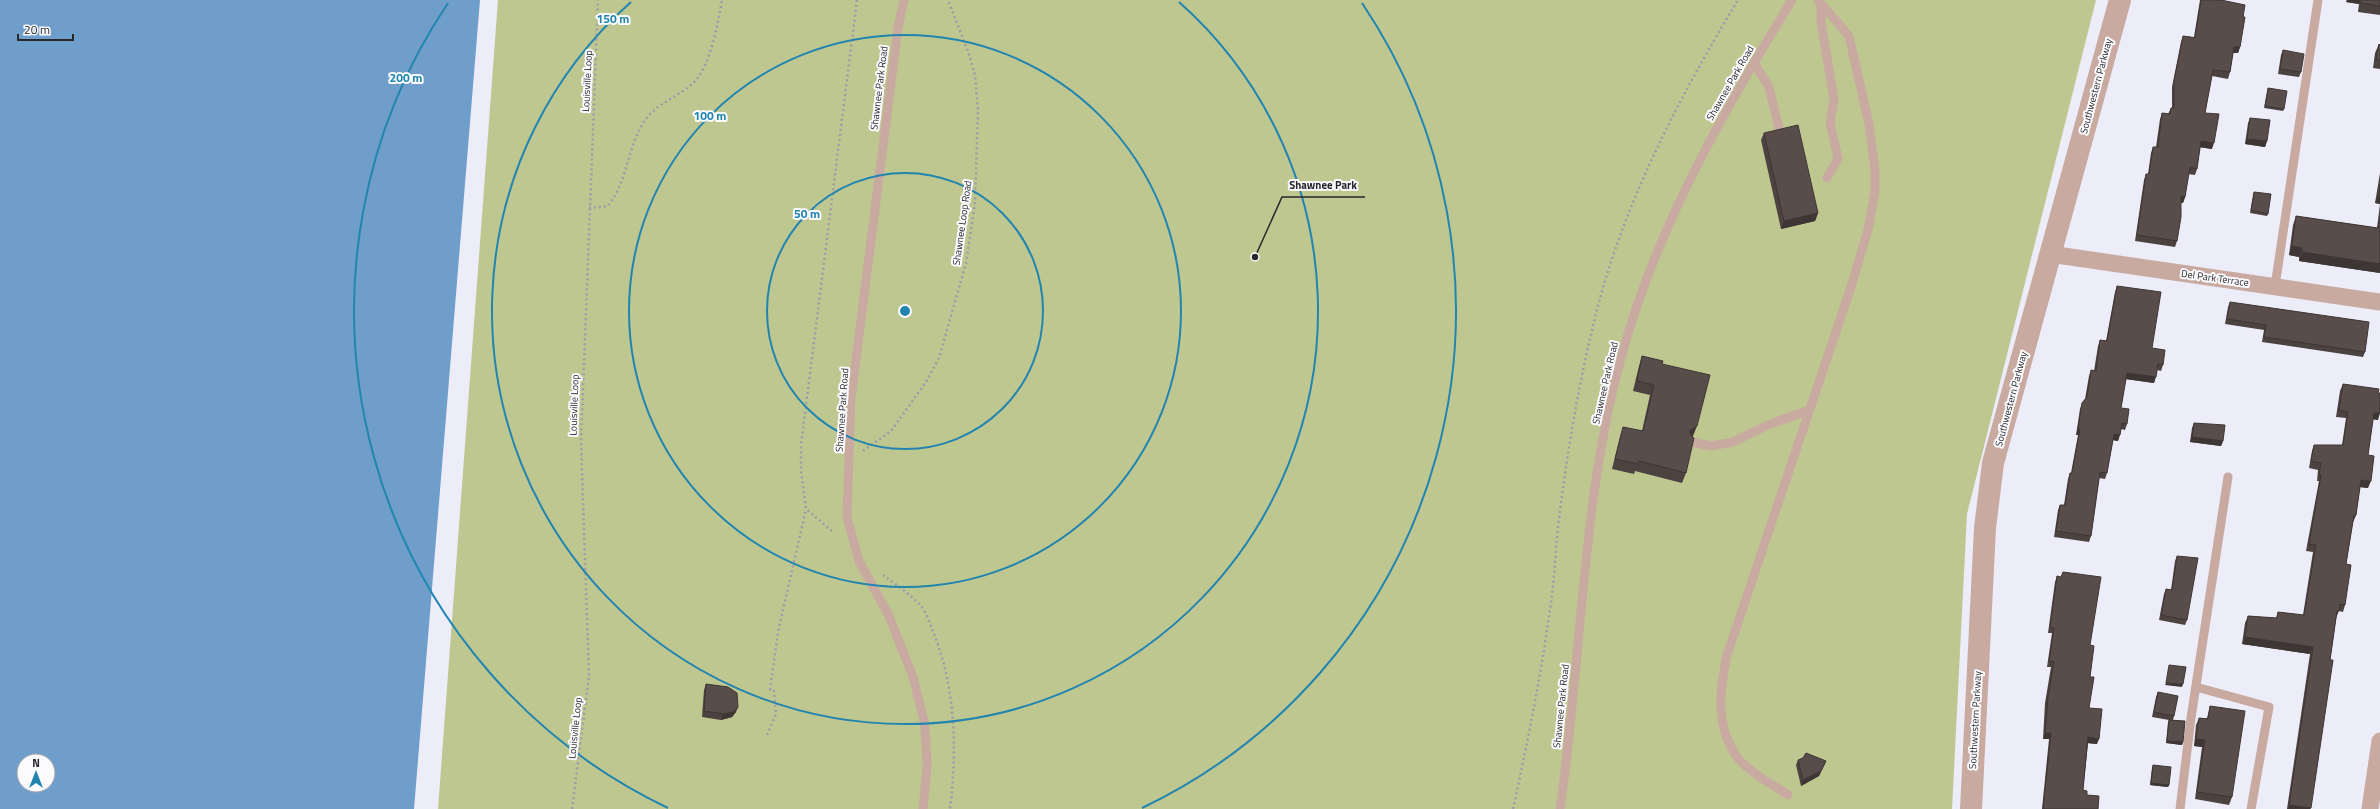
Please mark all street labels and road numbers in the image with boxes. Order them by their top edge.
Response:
street label: Southwestern Parkway [2076,36,2116,135]
street label: Shawnee Park Road [1702,43,1758,123]
street label: Shawnee Park Road [866,45,892,131]
street label: Louisville Loop [578,50,596,112]
street label: Shawnee Loop Road [949,180,975,266]
street label: Del Park Terrace [2180,266,2250,290]
street label: Shawnee Park Road [1588,340,1622,426]
street label: Southwestern Parkway [1991,349,2031,448]
street label: Shawnee Park Road [832,368,852,452]
street label: Louisville Loop [565,374,583,436]
street label: Shawnee Park Road [1549,663,1573,749]
street label: Southwestern Parkway [1965,670,1985,769]
street label: Louisville Loop [564,697,586,759]

